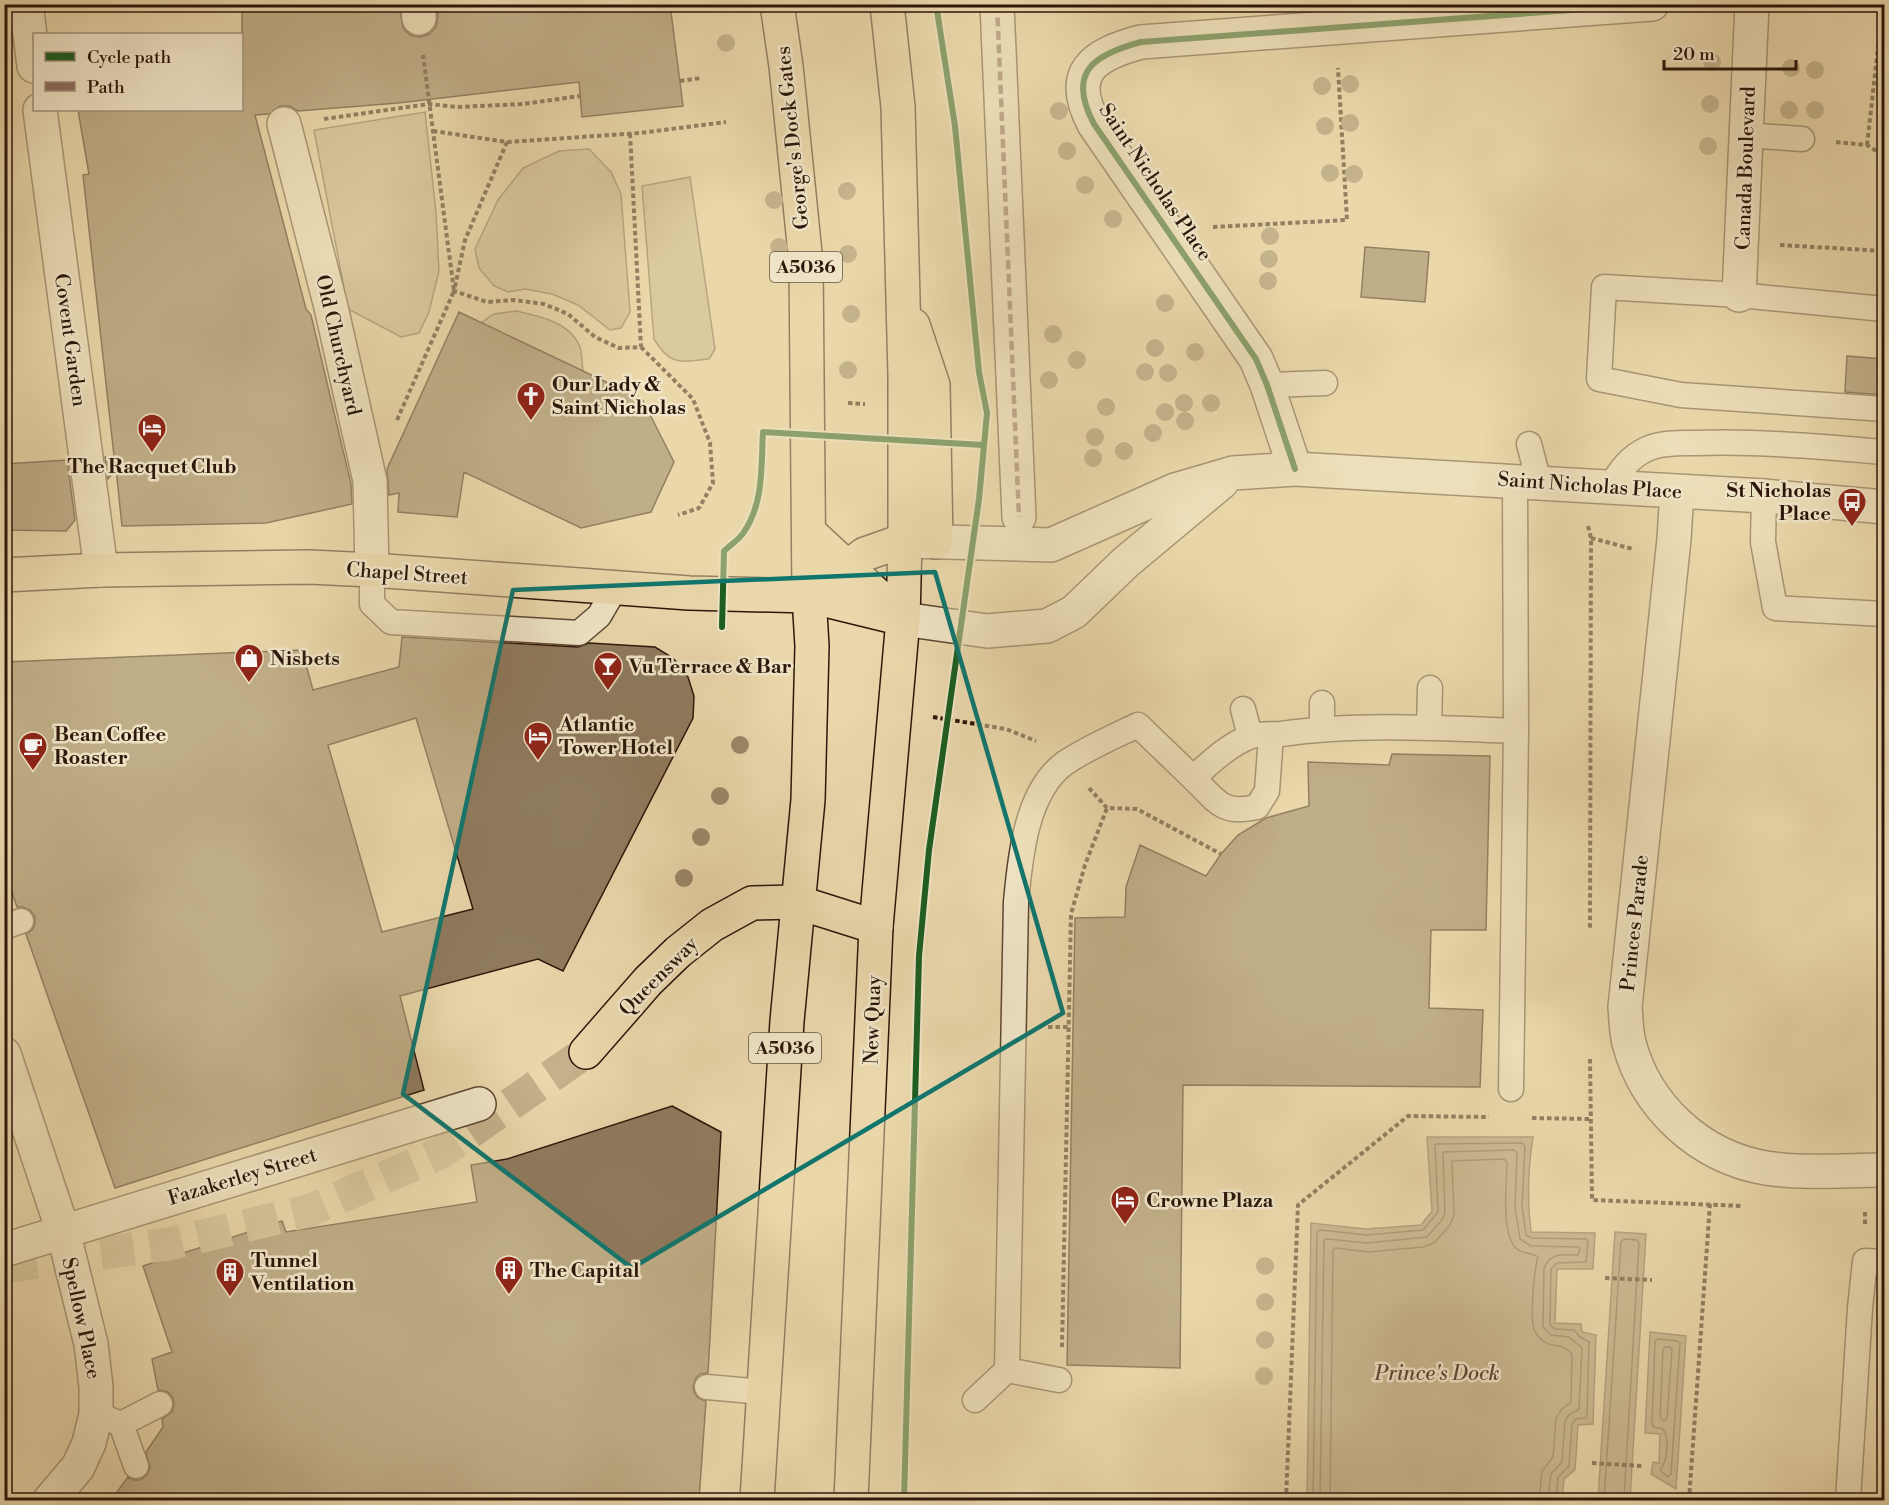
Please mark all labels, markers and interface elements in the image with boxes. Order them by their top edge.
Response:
legend [33,33,243,111]
scale bar [1664,33,1796,71]
text: 20 m [1673,43,1715,66]
street label: George's Dock Gates [771,45,816,231]
text: Cycle path [87,46,171,69]
text: Path [87,76,125,99]
street label: Canada Boulevard [1731,85,1762,250]
street label: Saint Nicholas Place [1093,99,1217,266]
road number: A5036 [770,252,842,282]
street label: Covent Garden [48,272,91,408]
street label: Old Churchyard [309,272,366,419]
place label: Our Lady & Saint Nicholas [552,373,686,421]
church icon: Our Lady & Saint Nicholas [515,380,547,422]
hotel icon: The Racquet Club [136,412,168,454]
place label: The Racquet Club [68,455,236,480]
street label: Saint Nicholas Place [1497,468,1683,505]
place label: St Nicholas Place [1727,479,1831,527]
bus stop icon: St Nicholas Place [1836,486,1868,528]
street label: Chapel Street [345,558,469,591]
shop icon: Nisbets [233,642,265,684]
place label: Nisbets [270,647,340,672]
bar icon: Vu Terrace & Bar [592,650,624,692]
place label: Vu Terrace & Bar [628,655,792,680]
place label: Atlantic Tower Hotel [558,713,674,761]
hotel icon: Atlantic Tower Hotel [522,720,554,762]
place label: Bean Coffee Roaster [54,723,166,771]
cafe icon: Bean Coffee Roaster [17,730,49,772]
street label: Princes Parade [1616,854,1655,993]
street label: Queensway [614,932,704,1022]
street label: New Quay [859,975,888,1065]
road number: A5036 [749,1033,821,1063]
street label: Fazakerley Street [165,1143,320,1212]
hotel icon: Crowne Plaza [1109,1184,1141,1226]
place label: Crowne Plaza [1146,1189,1274,1214]
place label: Tunnel Ventilation [250,1249,355,1297]
building icon: The Capital [493,1254,525,1296]
street label: Spellow Place [55,1255,106,1381]
building icon: Tunnel Ventilation [214,1256,246,1298]
place label: The Capital [530,1259,640,1284]
water label: Prince's Dock [1373,1361,1500,1387]

